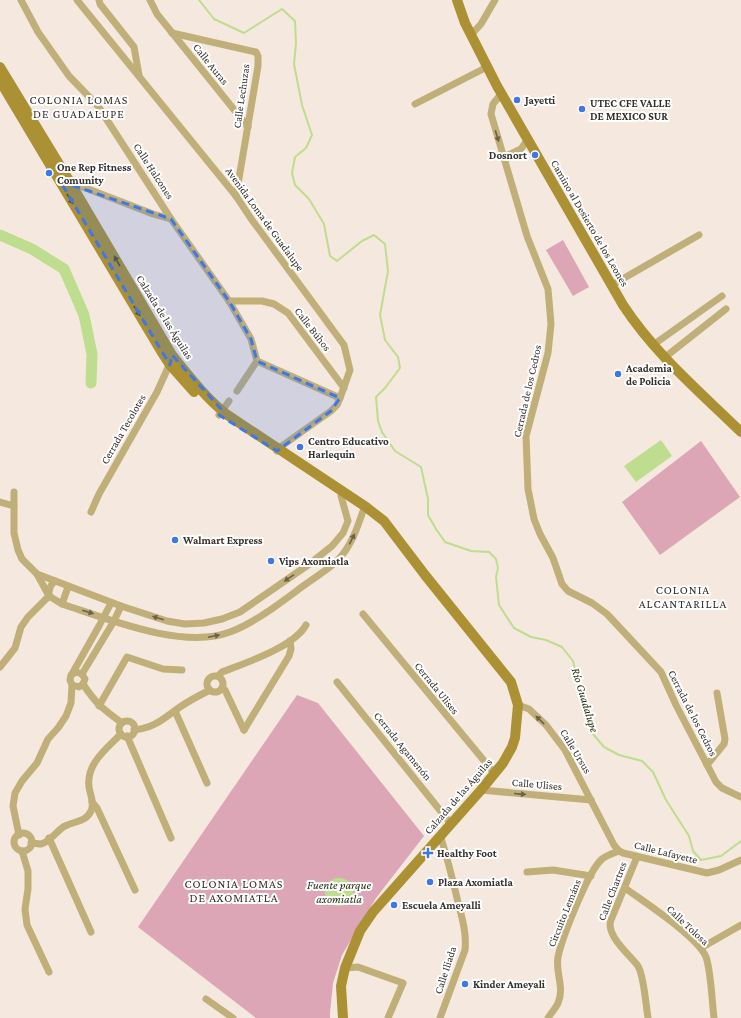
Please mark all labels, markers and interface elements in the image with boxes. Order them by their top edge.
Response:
street label: Calle Auras [191,41,231,87]
street label: Calle Lechuzas [231,63,251,129]
district label: COLONIA LOMAS DE GUADALUPE [30,93,128,121]
place label: Jayetti [524,94,556,106]
marker: Jayetti [512,95,522,105]
place label: UTEC CFE VALLE DE MEXICO SUR [590,97,671,122]
marker: UTEC CFE VALLE DE MEXICO SUR [577,104,587,114]
one-way arrow [494,130,500,142]
street label: Calle Halcones [131,141,177,201]
place label: Dosnort [489,149,527,161]
marker: Dosnort [530,150,540,160]
street label: Camino al Desierto de los Leones [549,158,631,288]
place label: One Rep Fitness Comunity [57,161,132,186]
street label: Avenida Loma de Guadalupe [223,165,307,274]
marker: One Rep Fitness Comunity [44,168,54,178]
one-way arrow [67,193,74,205]
one-way arrow [113,255,120,267]
street label: Calzada de las Águilas [133,273,196,362]
one-way arrow [133,305,140,317]
street label: Calle Búhos [292,305,334,353]
street label: Cerrada de los Cedros [510,343,544,439]
place label: Academia de Policia [625,362,672,387]
marker: Academia de Policia [613,369,623,379]
street label: Cerrada Tecolotes [98,392,148,466]
place label: Centro Educativo Harlequin [308,435,389,460]
marker: Centro Educativo Harlequin [295,442,305,452]
one-way arrow [349,533,355,545]
place label: Walmart Express [182,534,263,546]
marker: Walmart Express [170,535,180,545]
place label: Vips Axomiatla [278,555,350,567]
marker: Vips Axomiatla [266,556,276,566]
one-way arrow [284,574,294,582]
district label: COLONIA ALCANTARILLA [639,583,727,611]
one-way arrow [82,609,94,615]
one-way arrow [152,615,164,621]
one-way arrow [208,632,220,638]
street label: Cerrada Ulises [412,660,462,716]
water label: Río Guadalupe [569,666,602,734]
street label: Cerrada de los Cedros [666,668,720,758]
street label: Cerrada Agamenón [371,709,434,783]
one-way arrow [535,715,545,725]
street label: Calle Ursus [558,727,594,775]
street label: Calzada de las Águilas [422,756,495,837]
street label: Calle Ulises [511,776,563,792]
one-way arrow [514,790,526,797]
street label: Calle Lafayette [633,838,699,867]
marker: Healthy Foot [422,847,434,859]
place label: Healthy Foot [437,847,497,859]
street label: Calle Chartres [595,860,629,922]
place label: Plaza Axomiatla [438,876,513,888]
district label: COLONIA LOMAS DE AXOMIATLA [185,877,283,905]
marker: Plaza Axomiatla [425,877,435,887]
street label: Circuito Lemáns [545,877,583,949]
water label: Fuente parque axomiatla [307,878,371,906]
place label: Escuela Ameyalli [402,899,482,911]
marker: Escuela Ameyalli [389,900,399,910]
street label: Calle Tolosa [665,903,711,947]
street label: Calle Iliada [432,945,458,995]
place label: Kinder Ameyali [473,978,546,990]
marker: Kinder Ameyali [460,979,470,989]

